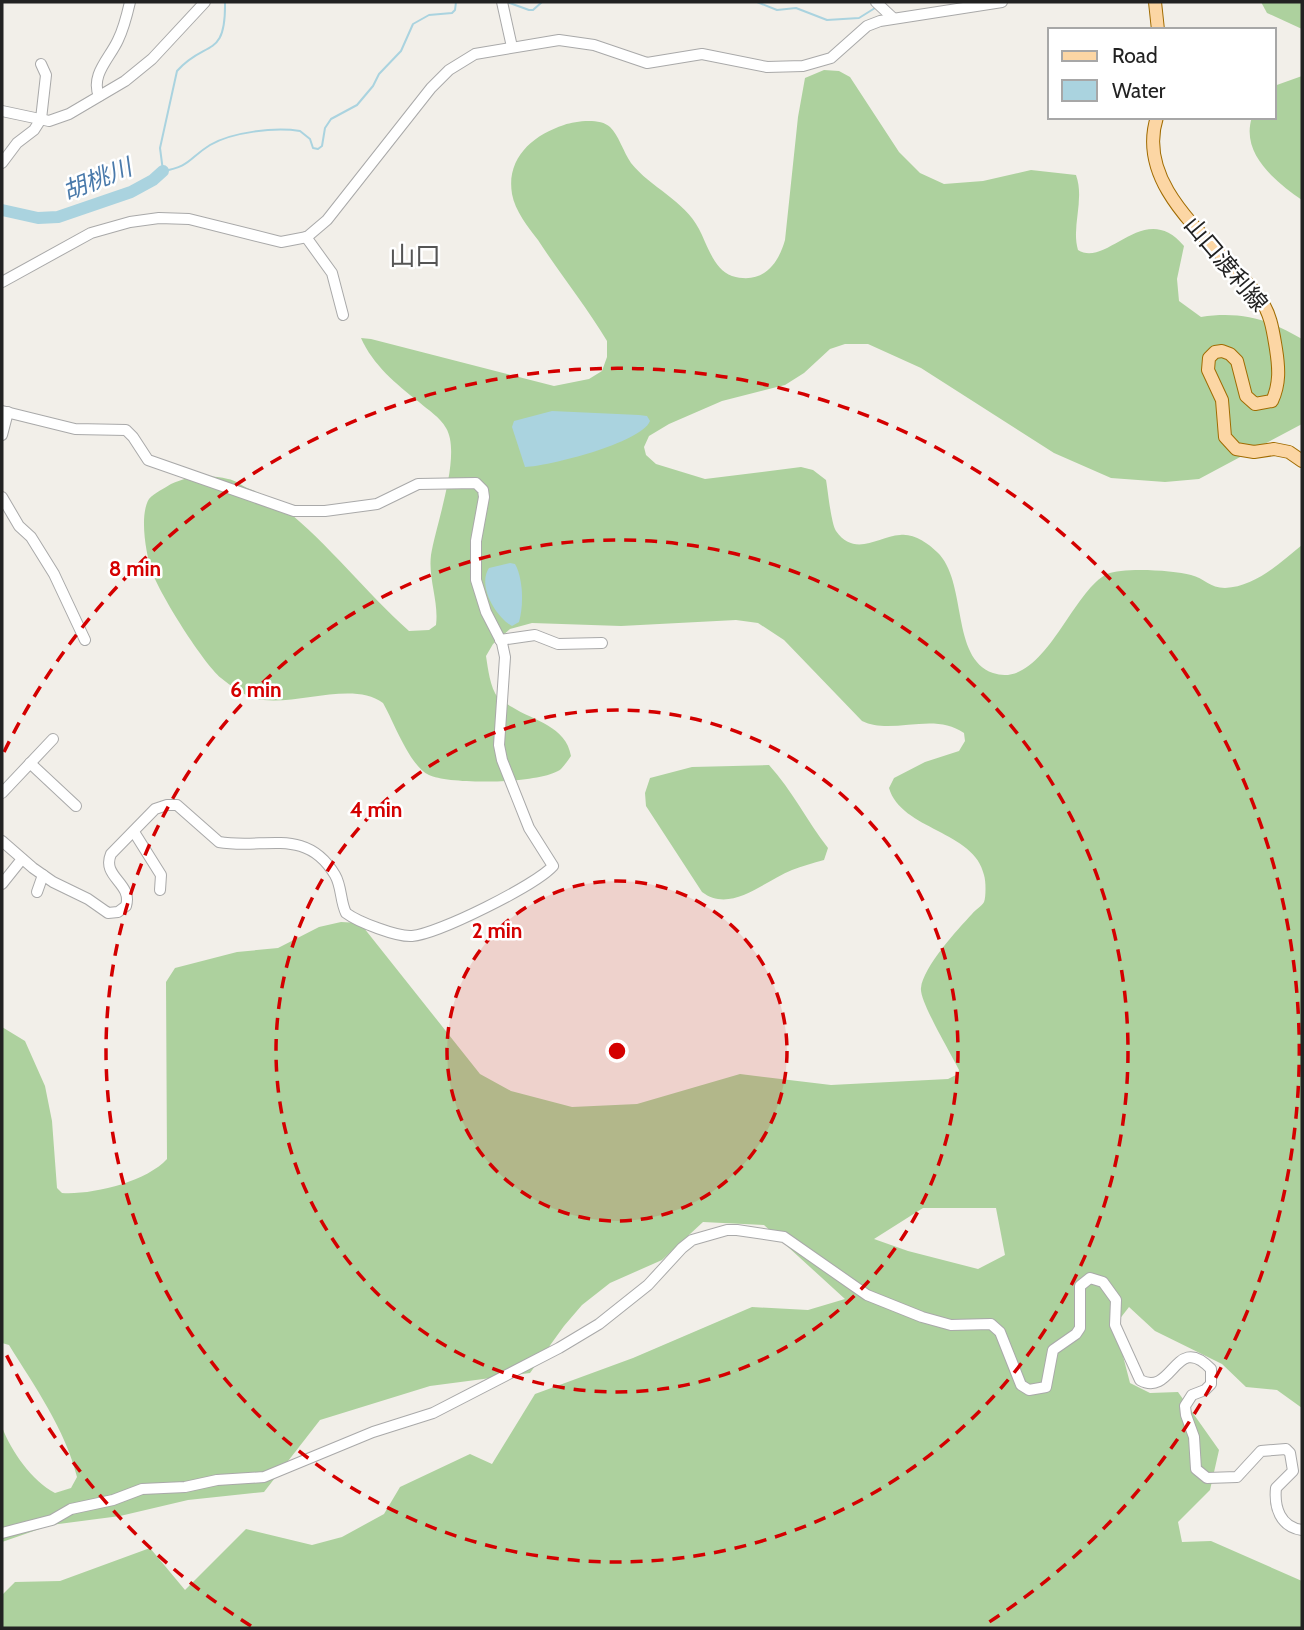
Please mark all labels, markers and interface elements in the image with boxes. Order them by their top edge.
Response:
legend [1048,28,1276,119]
text: Road [1112,43,1158,68]
text: Water [1112,78,1166,103]
water label: 胡桃川 [58,151,139,206]
street label: 山口渡利線 [1178,211,1274,317]
district label: 山口 [389,240,441,272]
text: 8 min [109,556,161,581]
text: 6 min [230,677,282,702]
text: 4 min [350,797,402,822]
text: 2 min [472,918,522,943]
centre of rings [605,1039,629,1063]

